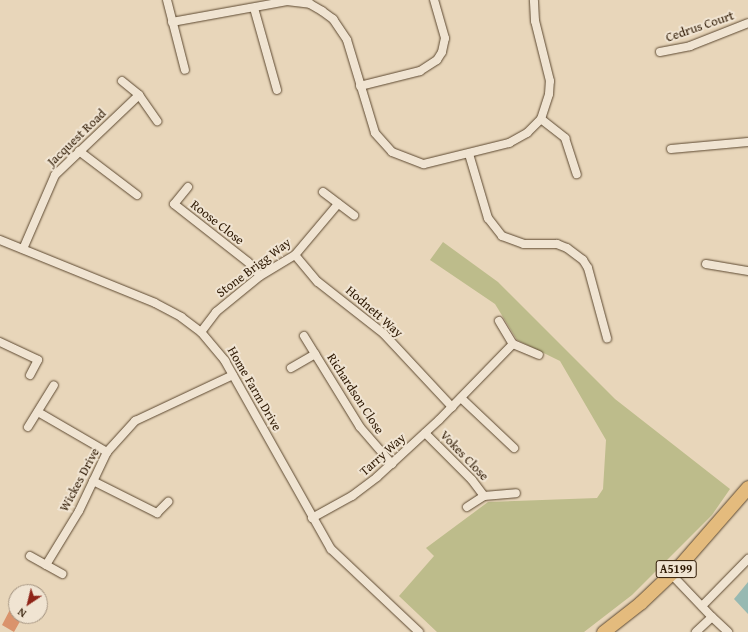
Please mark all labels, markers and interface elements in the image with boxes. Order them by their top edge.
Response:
street label: Cedrus Court [664,8,736,46]
street label: Jacquest Road [44,106,110,170]
street label: Roose Close [187,197,247,249]
street label: Stone Brigg Way [214,235,294,301]
street label: Hodnett Way [342,283,406,341]
street label: Home Farm Drive [224,344,284,434]
street label: Richardson Close [323,351,387,437]
street label: Vokes Close [436,428,492,484]
street label: Tarry Way [357,430,409,480]
street label: Wickes Drive [57,445,103,515]
road number: A5199 [655,559,697,579]
north arrow [8,584,48,624]
text: N [14,604,29,622]

